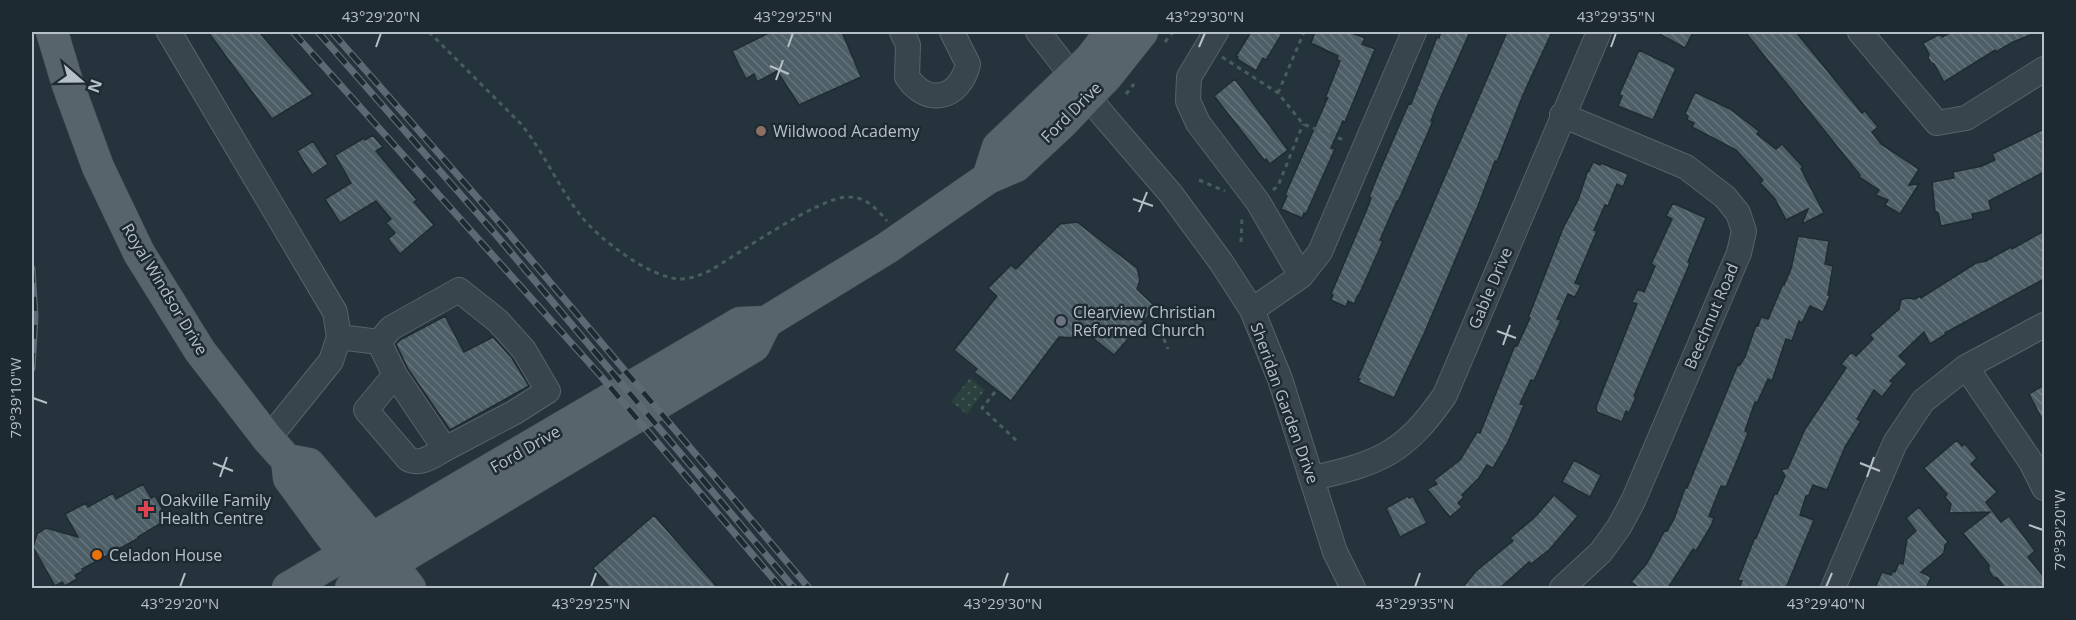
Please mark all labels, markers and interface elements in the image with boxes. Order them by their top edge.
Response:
text: 43°29'20"N [342,6,420,26]
text: 43°29'25"N [754,6,832,26]
text: 43°29'30"N [1166,6,1244,26]
text: 43°29'35"N [1577,6,1655,26]
north arrow [51,51,111,111]
text: N [83,76,108,96]
street label: Ford Drive [1036,77,1106,147]
place label: Wildwood Academy [773,120,920,142]
marker: Wildwood Academy [754,124,768,138]
street label: Royal Windsor Drive [117,219,213,359]
street label: Gable Drive [1463,244,1517,332]
street label: Beechnut Road [1679,259,1743,373]
place label: Clearview Christian Reformed Church [1073,301,1216,341]
marker: Clearview Christian Reformed Church [1054,314,1068,328]
street label: Sheridan Garden Drive [1246,319,1324,487]
text: 79°39'10"W [5,357,25,439]
street label: Ford Drive [486,420,564,478]
place label: Oakville Family Health Centre [160,489,272,529]
text: 79°39'20"W [2049,489,2069,571]
marker: Oakville Family Health Centre [137,500,155,518]
place label: Celadon House [109,544,222,566]
marker: Celadon House [90,548,104,562]
text: 43°29'20"N [141,593,219,613]
text: 43°29'25"N [552,593,630,613]
text: 43°29'30"N [964,593,1042,613]
text: 43°29'35"N [1376,593,1454,613]
text: 43°29'40"N [1787,593,1865,613]

